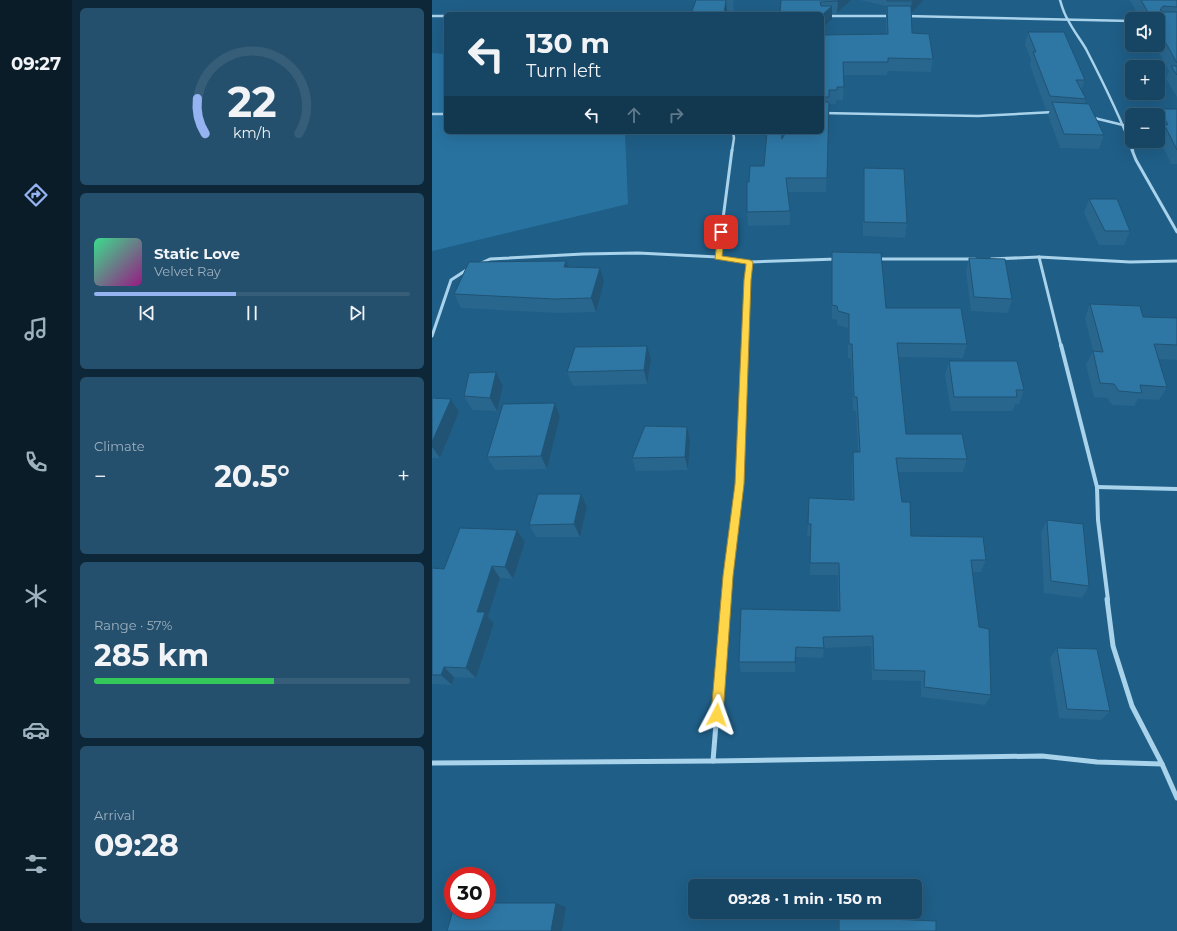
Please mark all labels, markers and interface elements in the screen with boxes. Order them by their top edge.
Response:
map controls [1125,12,1165,148]
button: sound [1125,12,1165,52]
text: 130 m [526,26,610,60]
icon: left [460,28,512,80]
text: 09:27 [11,53,61,75]
text: Turn left [526,60,601,82]
button: + [1125,60,1165,100]
text: 22 [227,77,277,127]
icon: left [581,104,603,126]
icon: ahead [623,104,645,126]
icon: right [665,104,687,126]
button: − [1125,108,1165,148]
text: km/h [233,124,271,142]
icon: directions [22,181,50,209]
pin [704,215,738,249]
icon: arrive [710,221,732,243]
text: Static Love [154,244,240,263]
text: Velvet Ray [154,263,221,279]
icon: previous [136,302,158,324]
icon: pause [241,302,263,324]
icon: next [346,302,368,324]
icon: music [22,315,50,343]
text: Climate [94,438,145,454]
icon: phone [22,448,50,476]
text: 20.5° [214,458,290,495]
text: − [94,463,107,490]
text: + [397,463,410,490]
icon: climate [22,582,50,610]
text: Range · 57% [94,617,172,633]
text: 285 km [94,637,209,674]
position arrow [696,694,738,736]
icon: car [22,716,50,744]
text: Arrival [94,807,135,823]
text: 09:28 [94,827,179,864]
icon: filters [22,850,50,878]
speed limit sign: 30 [444,867,496,919]
text: 09:28 · 1 min · 150 m [728,889,882,908]

